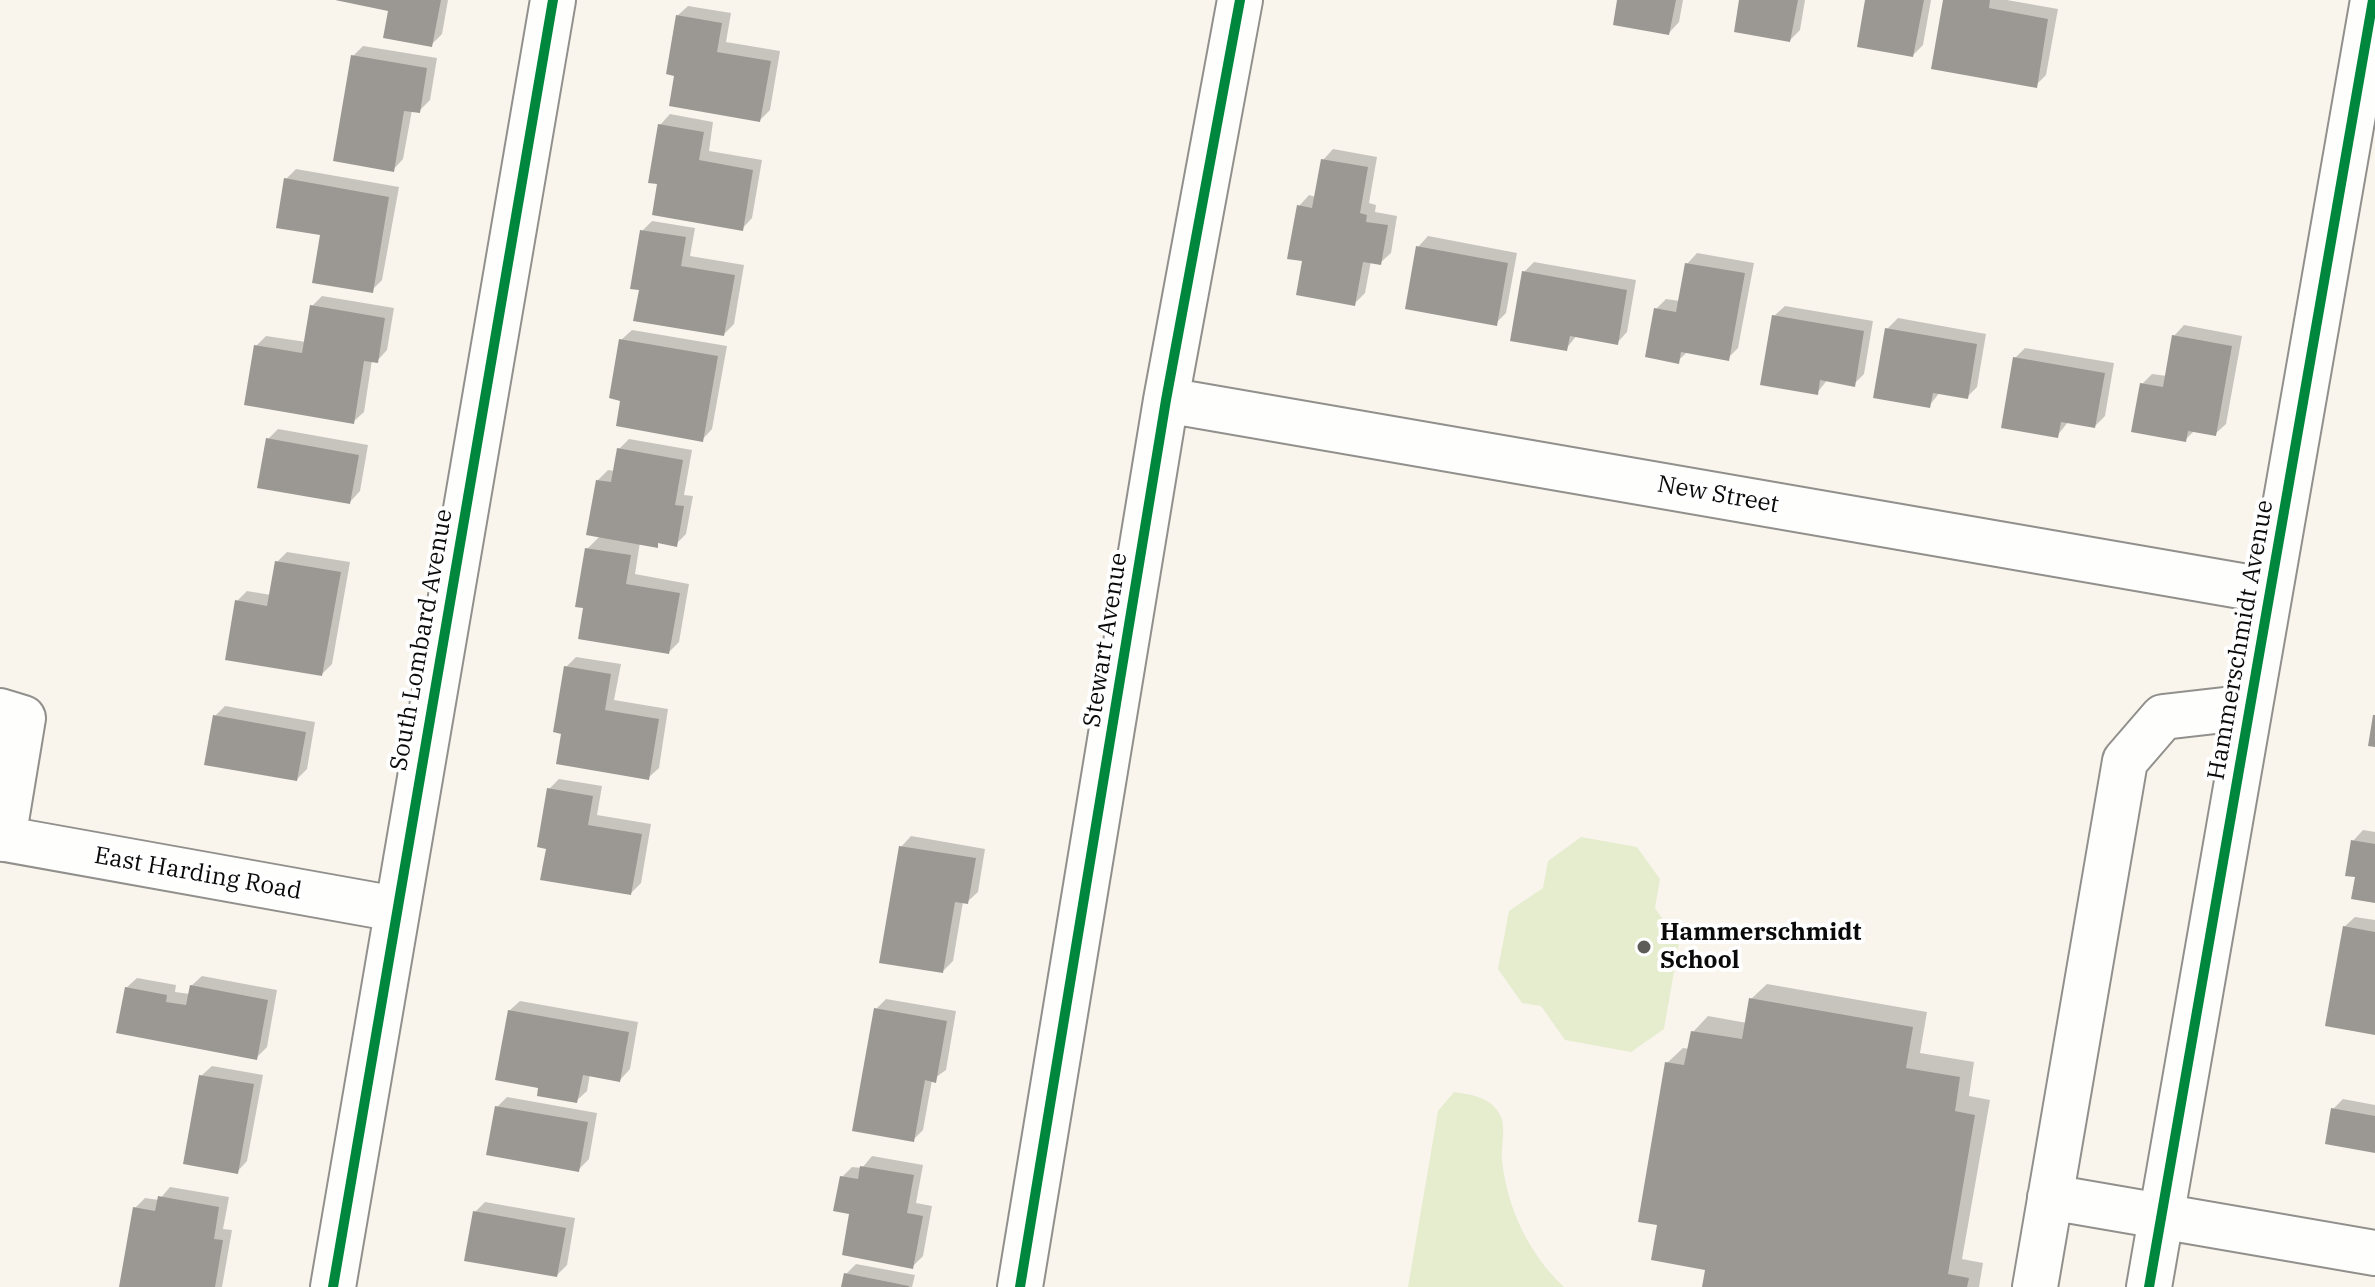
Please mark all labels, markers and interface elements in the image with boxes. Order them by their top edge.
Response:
street label: New Street [1655,470,1781,520]
street label: Hammerschmidt Avenue [2202,498,2280,782]
street label: South Lombard Avenue [385,507,459,773]
street label: Stewart Avenue [1078,551,1134,729]
street label: East Harding Road [92,842,304,906]
place label: Hammerschmidt School [1660,919,1861,975]
marker: Hammerschmidt School [1635,938,1653,956]

